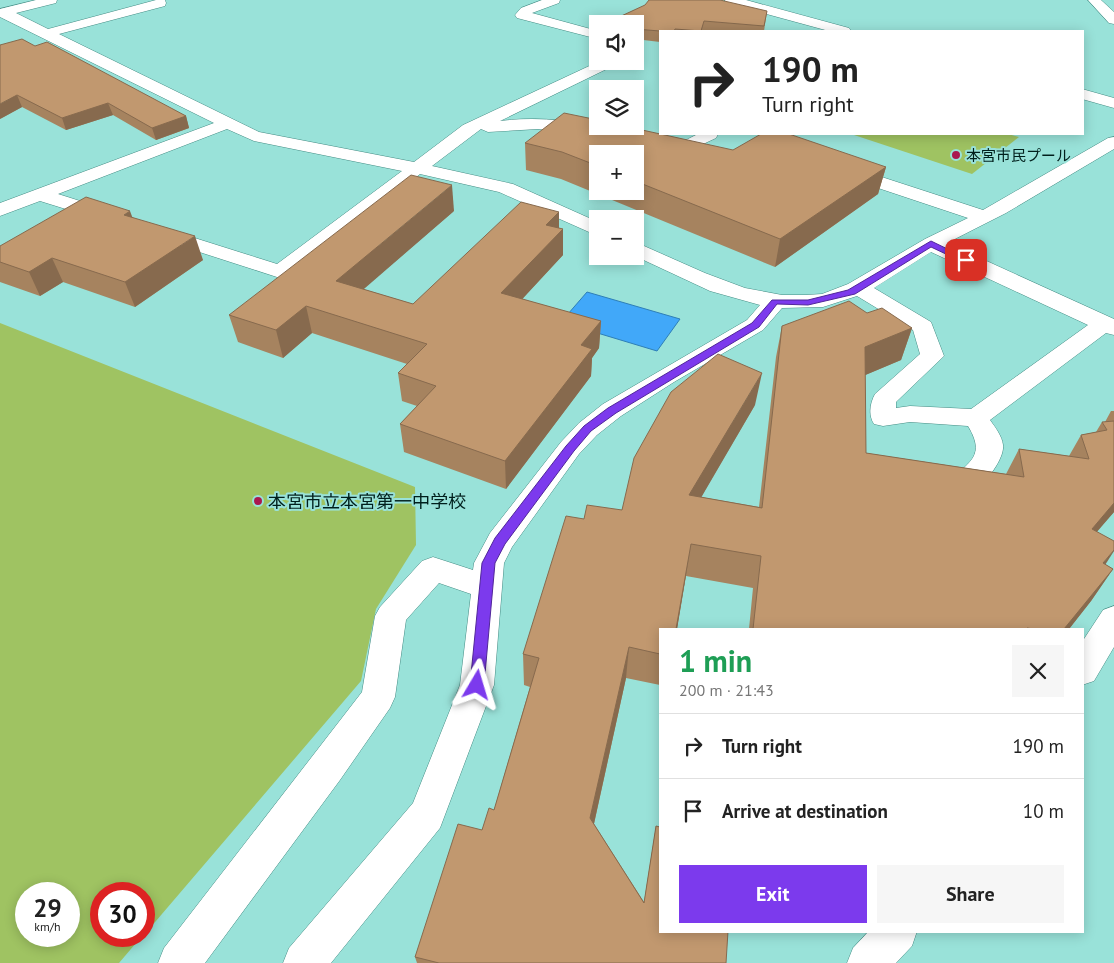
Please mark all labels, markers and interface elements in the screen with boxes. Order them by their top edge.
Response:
map controls [589,15,644,265]
button: sound [589,15,644,70]
text: 190 m [762,46,859,92]
icon: right [679,50,744,115]
button: layers [589,80,644,135]
text: Turn right [762,90,854,118]
button: + [589,145,644,200]
place label: 本宮市民プール [966,146,1071,165]
marker: 本宮市民プール [950,149,962,161]
button: − [589,210,644,265]
pin [945,239,987,281]
icon: arrive [952,246,980,274]
place label: 本宮市立本宮第一中学校 [268,490,466,513]
marker: 本宮市立本宮第一中学校 [252,495,264,507]
text: 1 min [679,641,752,680]
button: close [1012,645,1064,697]
position arrow [450,658,502,710]
text: 200 m · 21:43 [679,680,774,700]
icon: right [679,732,707,760]
text: Turn right [722,734,802,758]
text: 190 m [1012,734,1064,758]
icon: arrive [679,797,707,825]
text: Arrive at destination [722,799,888,823]
text: 10 m [1023,799,1064,823]
button: Exit [679,865,867,923]
button: Share [877,865,1064,923]
speed limit sign: 30 [90,882,155,947]
text: 29 [33,892,62,924]
text: km/h [34,919,61,934]

